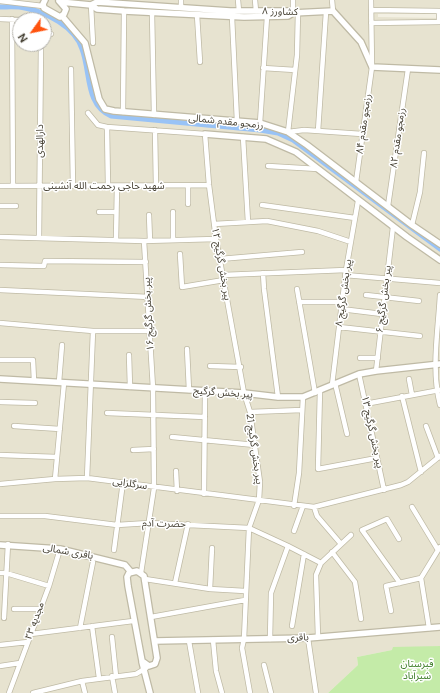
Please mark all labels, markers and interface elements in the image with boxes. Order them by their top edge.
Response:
street label: کشاورز ۸ [262,5,298,19]
north arrow [12,12,52,52]
text: N [15,31,31,45]
street label: رزمجو مقدم ۸۴ [354,93,374,155]
street label: رزمجو مقدم ۸۲ [388,107,408,169]
street label: رزمجو مقدم شمالی [188,112,264,132]
street label: دارالهدی [34,124,46,158]
street label: شهید حاجی رحمت الله آنشینی [43,180,165,192]
street label: پیر بخش گرگیج ۱۲ [209,227,233,301]
street label: پیر بخش گرگیج ۸ [333,258,355,328]
street label: پیر بخش گرگیج ۶ [374,264,394,334]
street label: پیر بخش گرگیج ۱۶ [141,277,157,351]
street label: پیر بخش گرگیج [193,385,253,401]
street label: پیر بخش گرگیج ۱۳ [358,395,386,469]
street label: پیر بخش گرگیج 21 [243,413,265,485]
street label: سرگلزایی [112,475,148,493]
street label: حضرت آدم [142,518,186,530]
street label: باقری شمالی [42,542,94,562]
street label: مجدیه ۲۳ [23,601,47,641]
street label: باقری [287,632,309,644]
park label: قبرستان شیرآباد [401,658,433,682]

